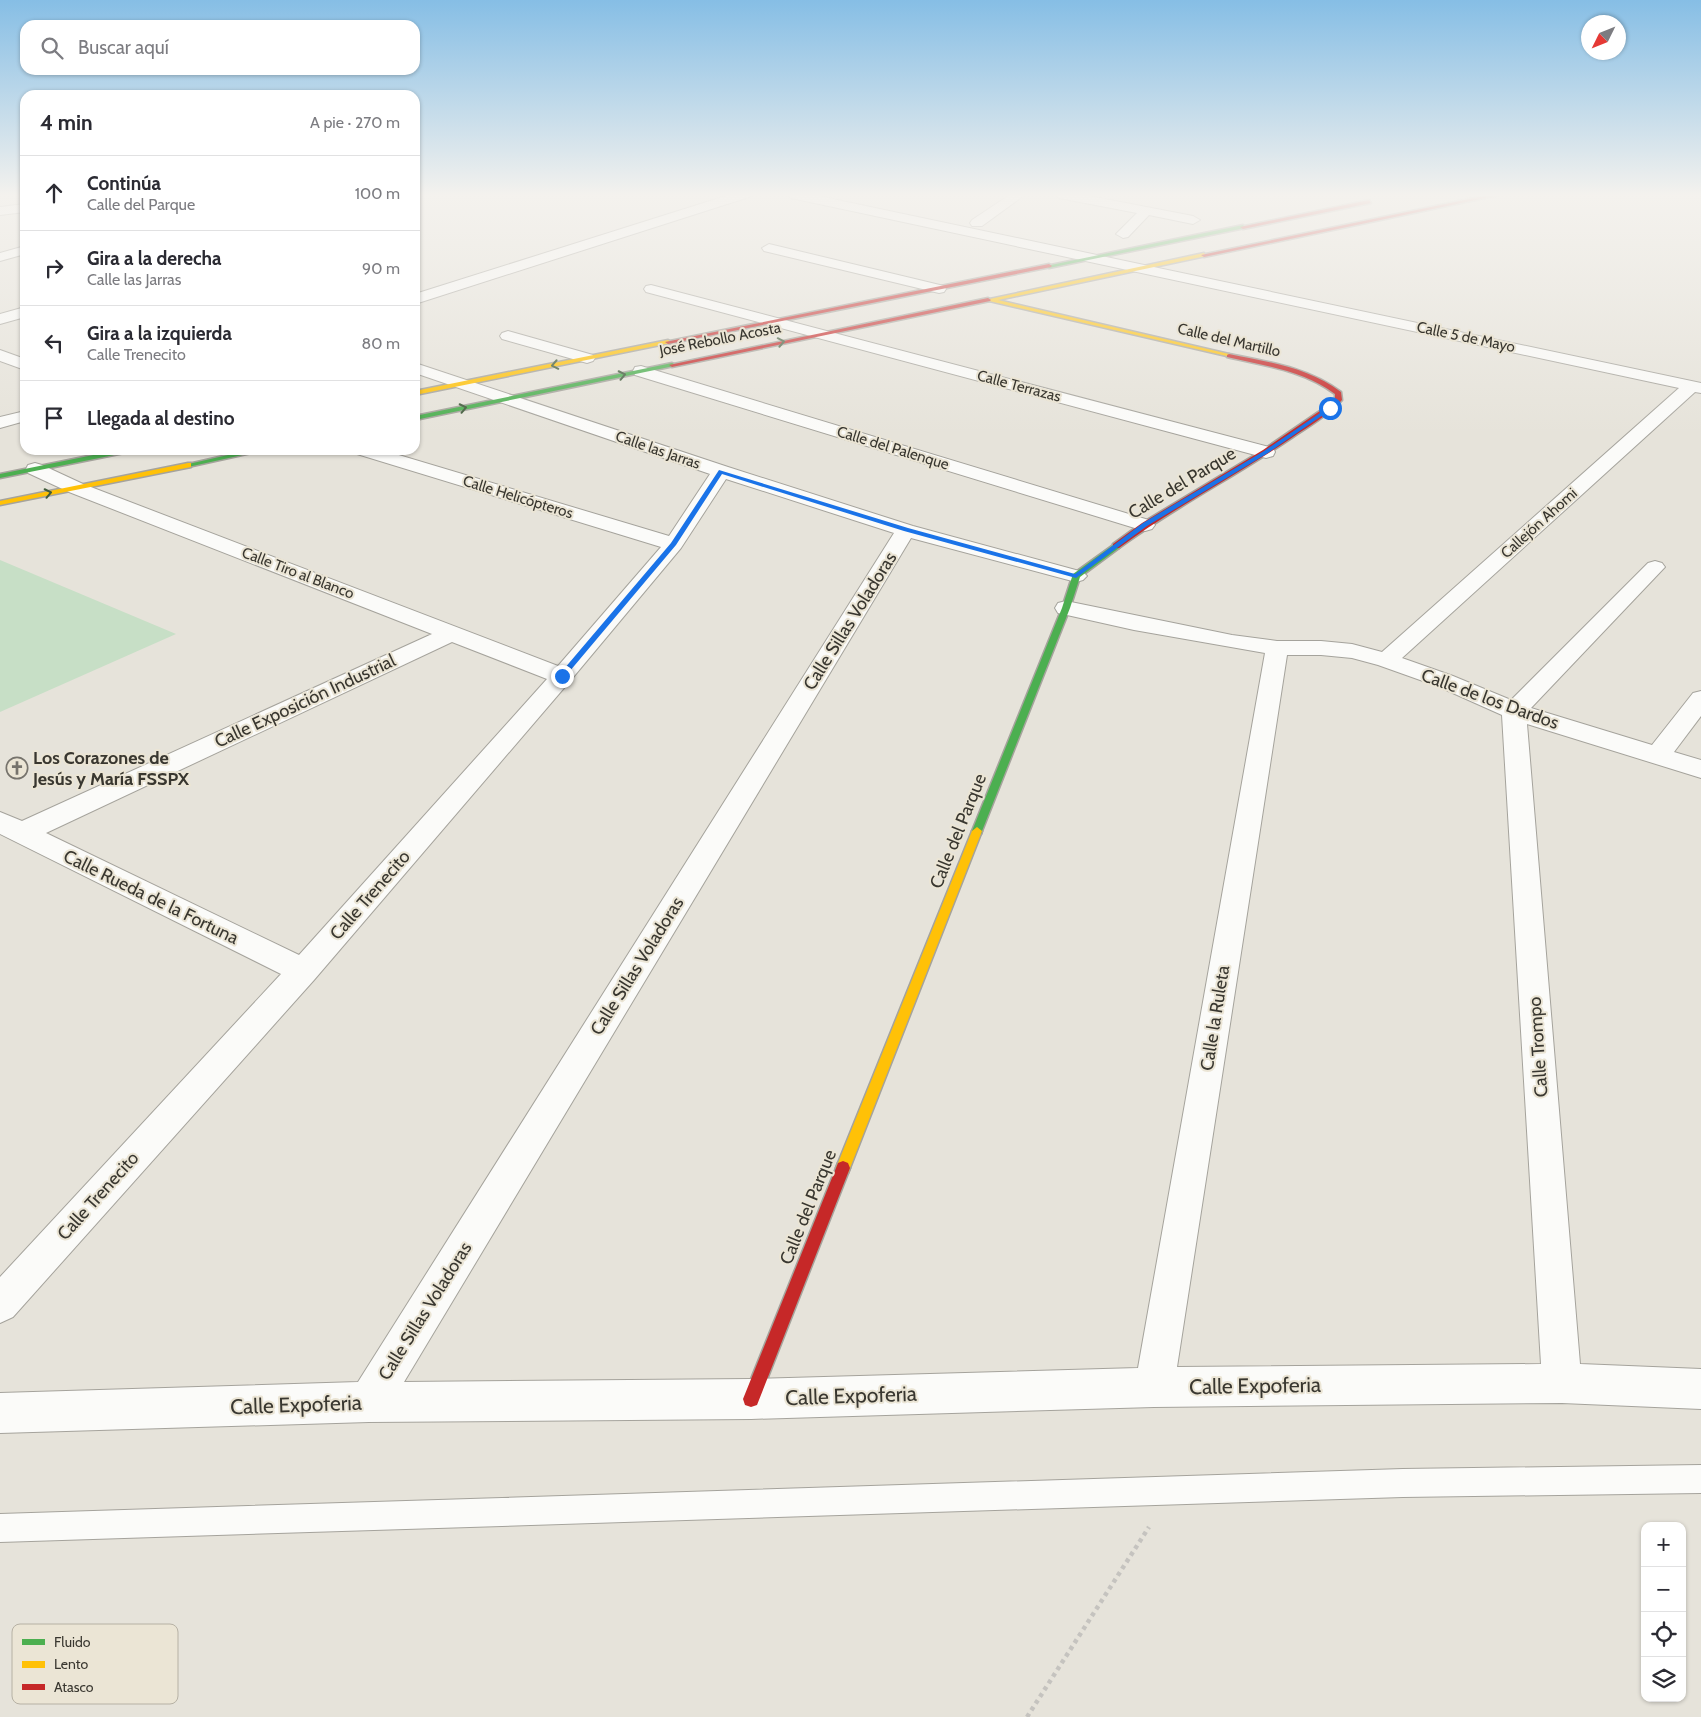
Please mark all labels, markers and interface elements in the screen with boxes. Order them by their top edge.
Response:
north arrow [1581,15,1626,60]
search box [20,20,420,75]
icon: search [38,34,66,62]
text: Buscar aquí [78,36,169,59]
text: 4 min [40,110,93,135]
text: A pie · 270 m [310,113,400,132]
text: Continúa [87,172,161,195]
icon: ahead [40,179,68,207]
text: 100 m [355,184,400,203]
text: Calle del Parque [87,195,195,214]
text: Gira a la derecha [87,247,222,270]
icon: right [40,254,68,282]
text: 90 m [362,259,400,278]
text: Calle las Jarras [87,270,181,289]
street label: José Rebollo Acosta [657,318,783,360]
street label: Calle 5 de Mayo [1415,318,1517,356]
street label: Calle del Martillo [1176,319,1282,361]
text: Gira a la izquierda [87,322,232,345]
icon: left [40,329,68,357]
text: 80 m [362,334,400,353]
one-way arrow [777,338,785,348]
text: Calle Trenecito [87,345,186,364]
one-way arrow [550,359,559,369]
street label: Calle Terrazas [975,366,1063,406]
one-way arrow [617,370,626,380]
route start [1319,397,1342,420]
one-way arrow [458,403,467,414]
icon: arrive [40,404,68,432]
text: Llegada al destino [87,407,234,430]
street label: Calle del Palenque [835,422,952,474]
street label: Calle las Jarras [613,427,703,473]
street label: Calle del Parque [1124,442,1240,524]
street label: Calle Helicópteros [461,472,575,522]
street label: Callejón Ahomi [1497,484,1581,562]
one-way arrow [43,489,52,499]
street label: Calle Tiro al Blanco [239,543,357,603]
street label: Calle Sillas Voladoras [799,548,901,694]
street label: Calle Exposición Industrial [211,649,400,753]
street label: Calle de los Dardos [1418,664,1562,734]
route end [551,665,574,688]
place label: Los Corazones de Jesús y María FSSPX [32,747,190,790]
church icon: Los Corazones de Jesús y María FSSPX [5,756,29,780]
street label: Calle del Parque [925,770,991,892]
street label: Calle Rueda de la Fortuna [60,845,242,949]
street label: Calle Trenecito [325,846,415,944]
street label: Calle Sillas Voladoras [586,893,688,1039]
street label: Calle la Ruleta [1196,963,1234,1072]
street label: Calle Trompo [1524,996,1552,1098]
street label: Calle del Parque [775,1146,841,1268]
street label: Calle Trenecito [53,1147,143,1245]
street label: Calle Sillas Voladoras [374,1238,476,1384]
street label: Calle Expoferia [1189,1372,1321,1399]
street label: Calle Expoferia [785,1381,917,1410]
street label: Calle Expoferia [230,1390,362,1419]
map controls [1641,1522,1686,1702]
button: + [1641,1522,1686,1567]
button: − [1641,1567,1686,1612]
button: locate [1641,1612,1686,1657]
legend [12,1624,178,1704]
text: Fluido [54,1633,91,1651]
text: Lento [54,1655,88,1673]
button: layers [1641,1657,1686,1702]
text: Atasco [54,1678,94,1696]

